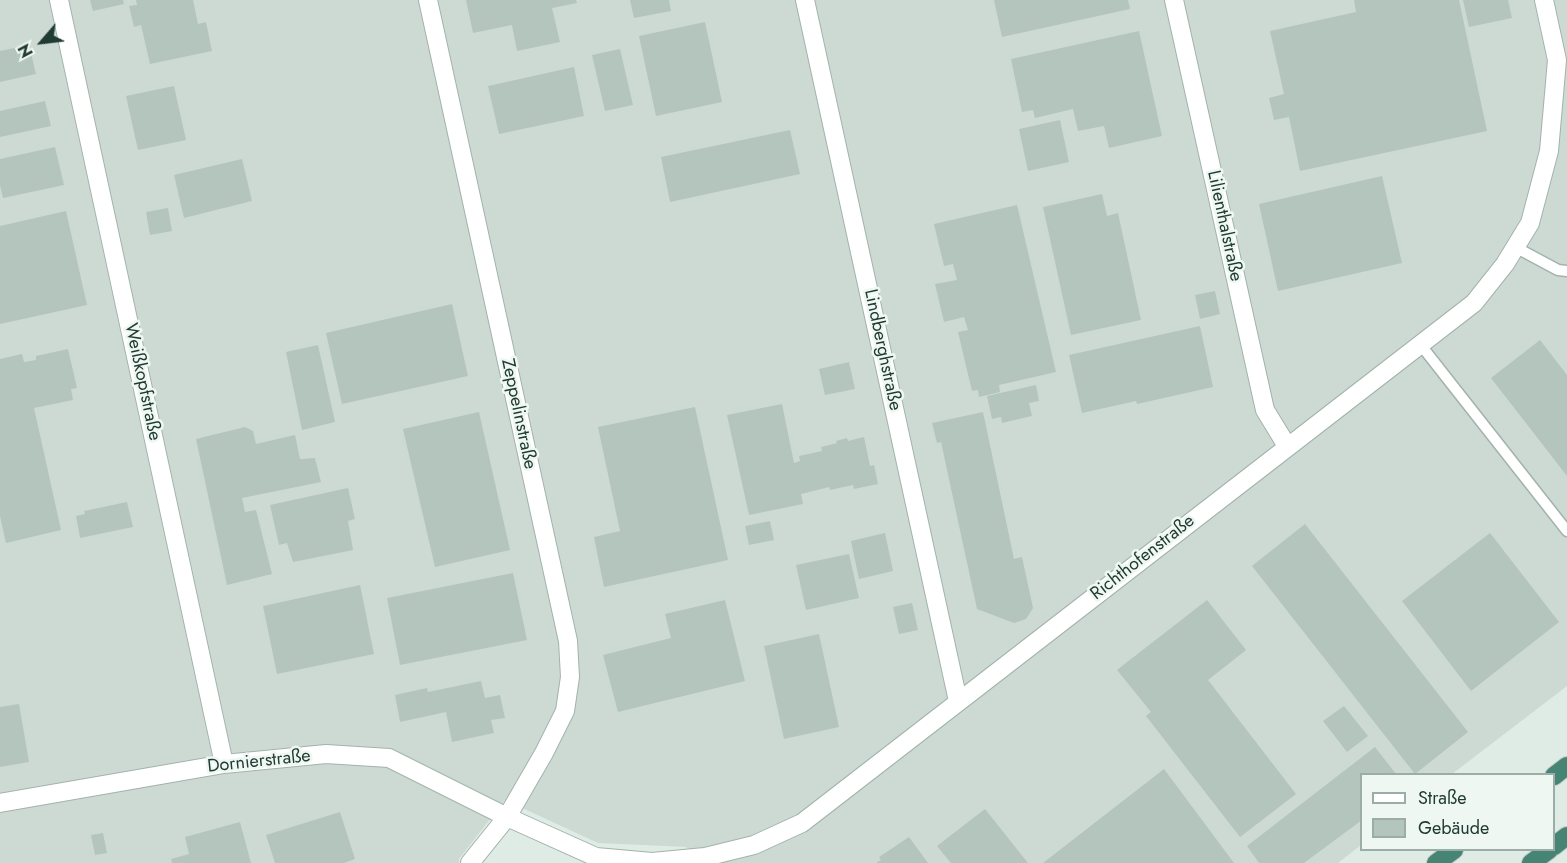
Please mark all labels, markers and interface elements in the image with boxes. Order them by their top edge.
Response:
north arrow [12,12,72,72]
text: N [13,40,39,62]
street label: Lilienthalstraße [1202,169,1246,283]
street label: Lindberghstraße [859,287,905,413]
street label: Weißkopfstraße [119,321,165,443]
street label: Zeppelinstraße [496,357,540,471]
street label: Richthofenstraße [1087,511,1199,605]
street label: Dornierstraße [206,746,312,778]
legend [1360,773,1555,851]
text: Straße [1418,785,1466,811]
text: Gebäude [1418,815,1489,841]

